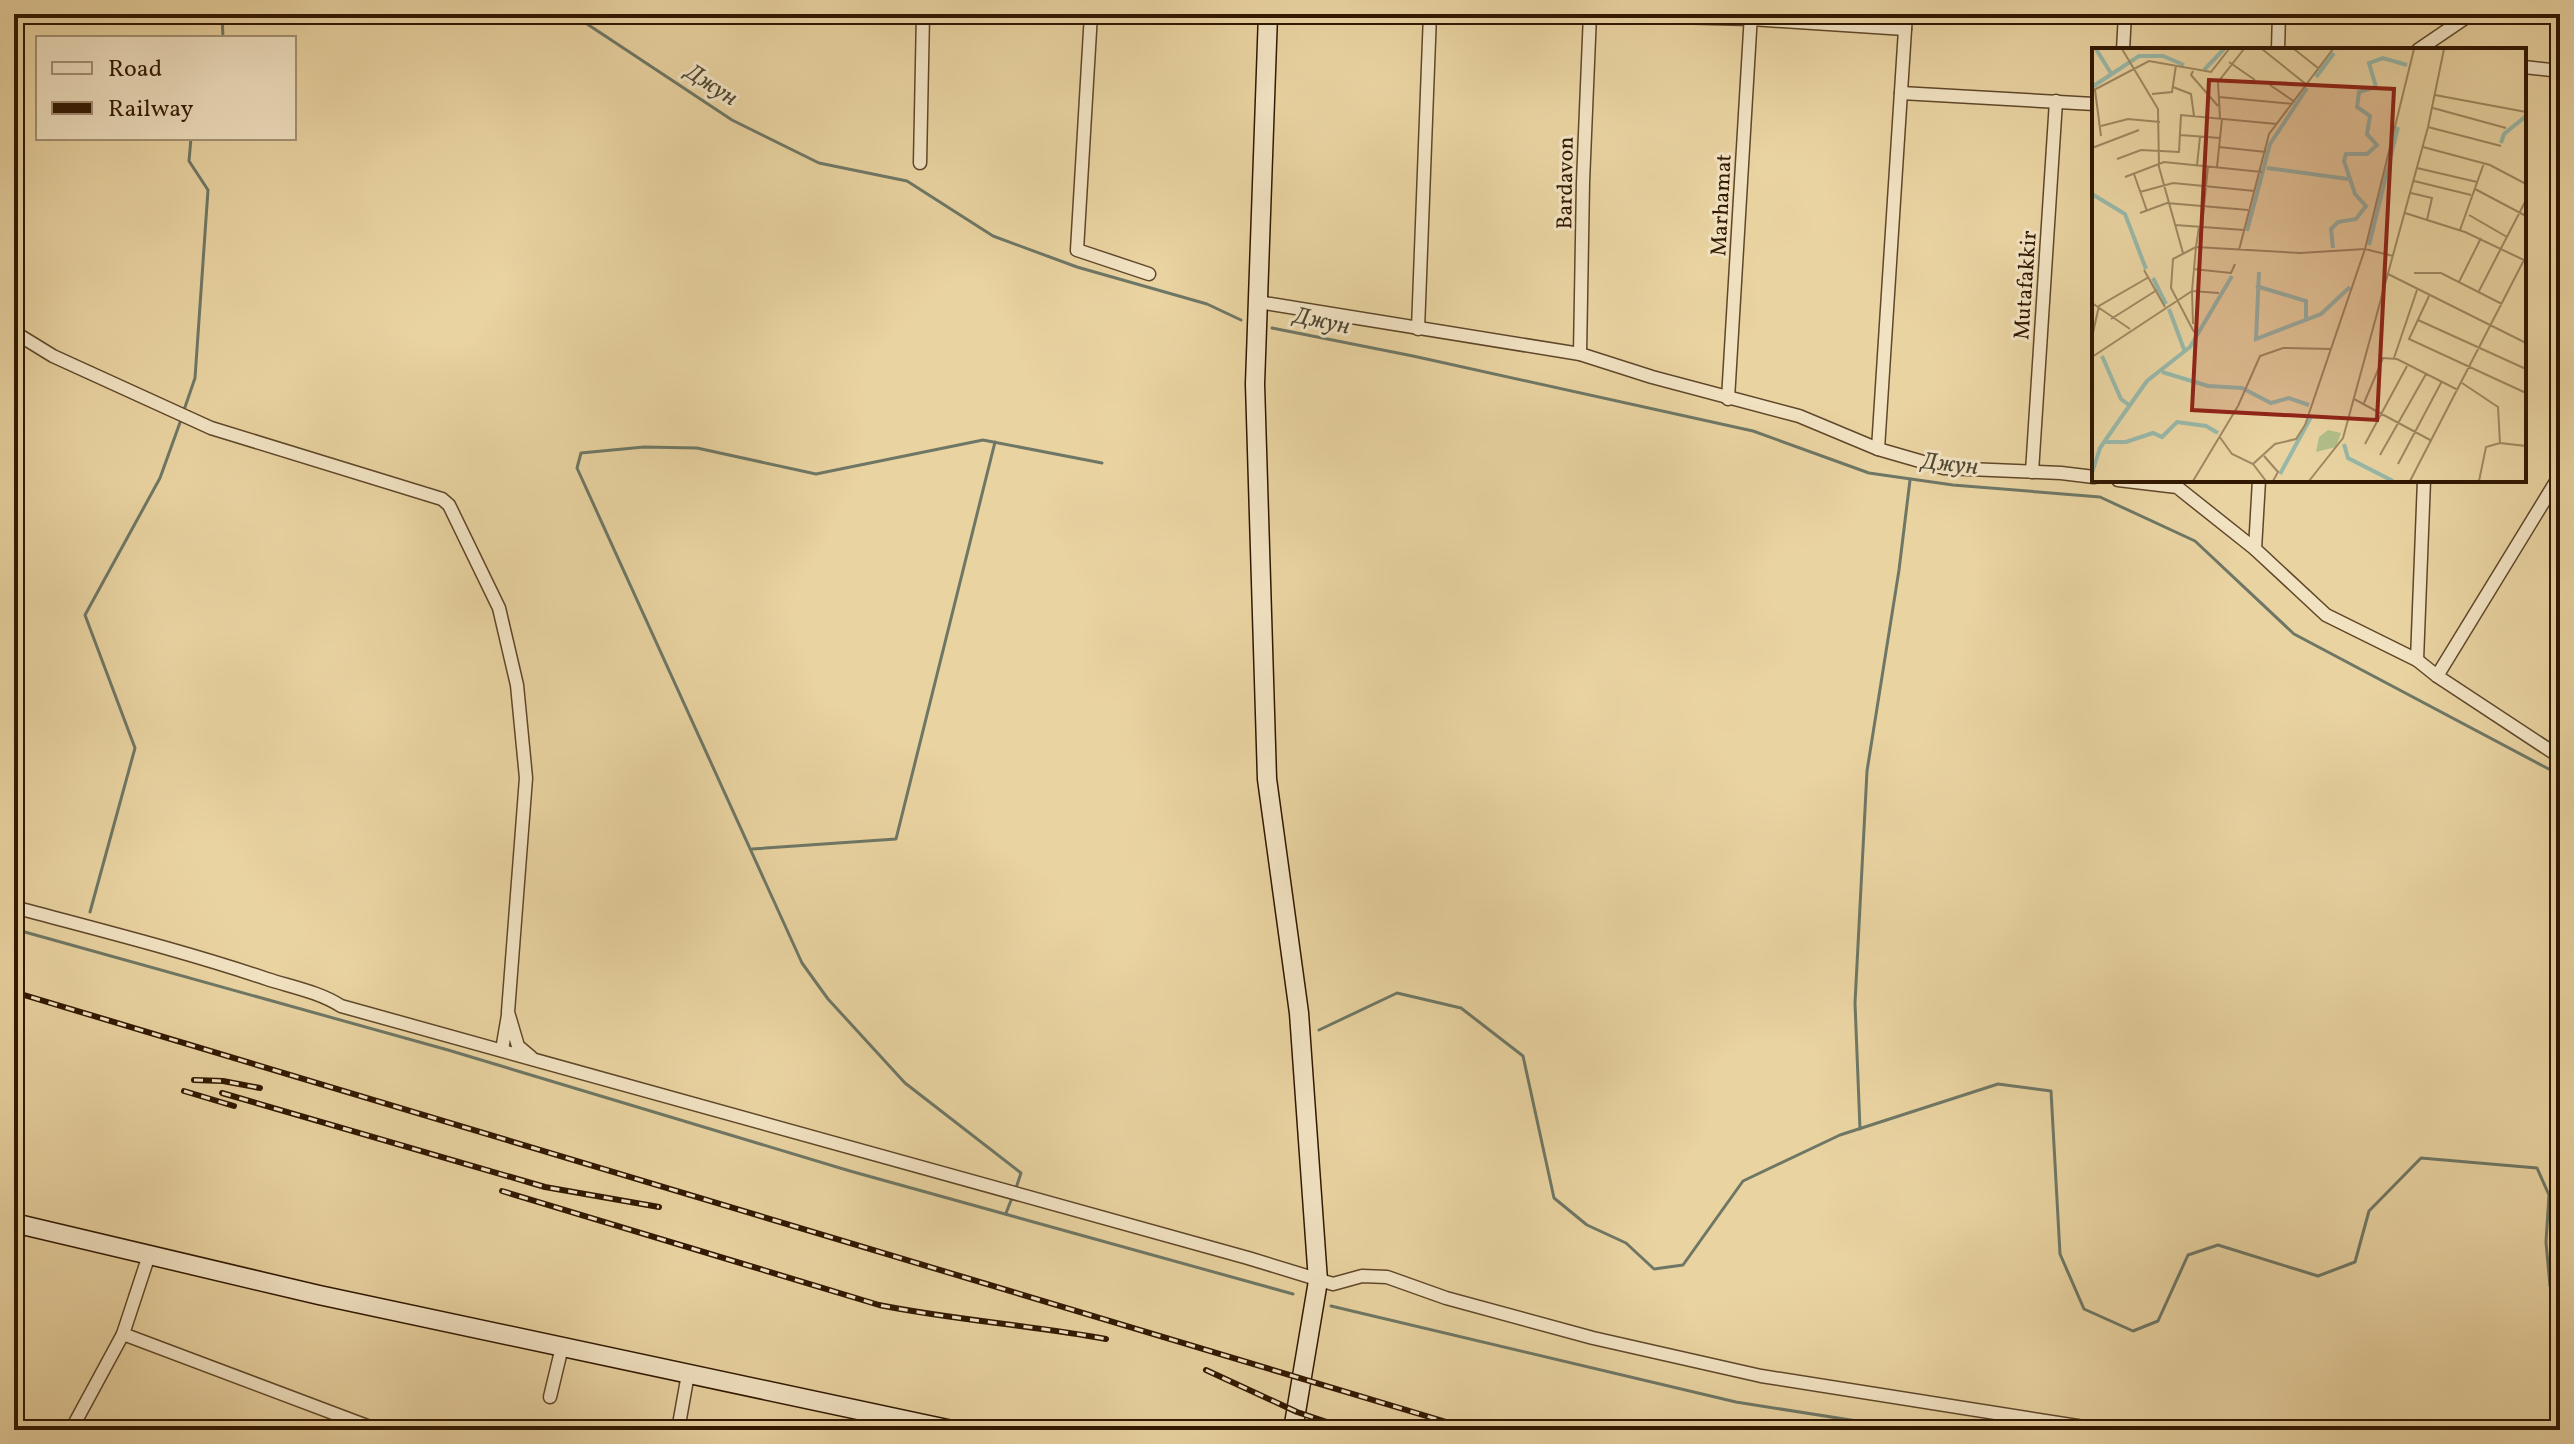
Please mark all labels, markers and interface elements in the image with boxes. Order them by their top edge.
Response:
legend [36,36,296,140]
inset map [2092,48,2526,482]
text: Road [108,53,162,87]
water label: Джун [676,55,744,115]
text: Railway [108,93,194,127]
street label: Bardavon [1550,136,1583,230]
street label: Marhamat [1704,153,1741,257]
street label: Mutafakkir [2007,230,2046,341]
water label: Джун [1288,299,1353,345]
water label: Джун [1918,445,1980,485]

